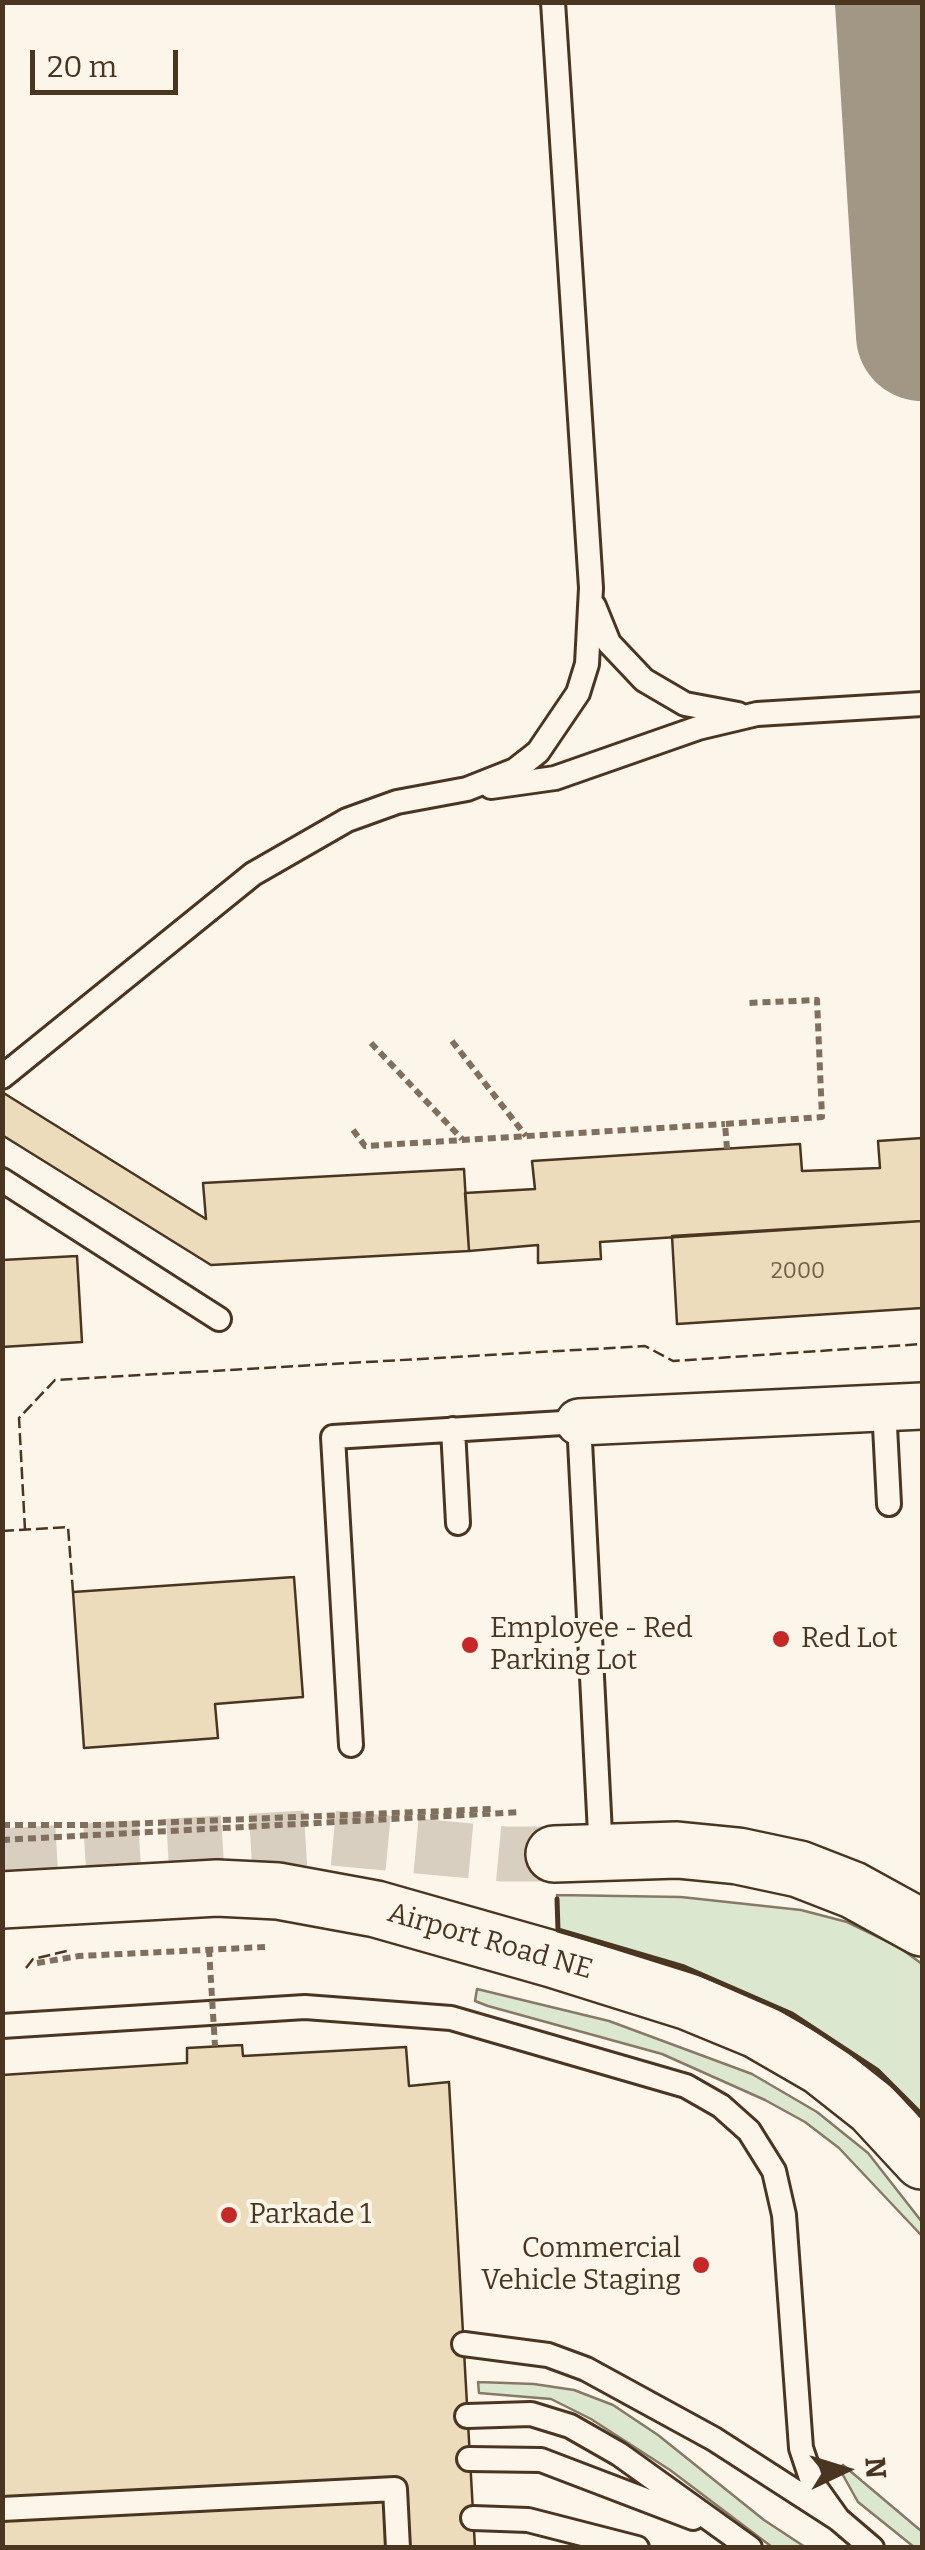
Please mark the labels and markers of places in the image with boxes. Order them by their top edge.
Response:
place label: Employee - Red Parking Lot [490,1612,693,1678]
place label: Red Lot [801,1622,898,1656]
marker: Red Lot [770,1628,792,1650]
marker: Employee - Red Parking Lot [459,1634,481,1656]
place label: Parkade 1 [249,2198,371,2232]
marker: Parkade 1 [218,2204,240,2226]
place label: Commercial Vehicle Staging [481,2232,681,2298]
marker: Commercial Vehicle Staging [690,2254,712,2276]

